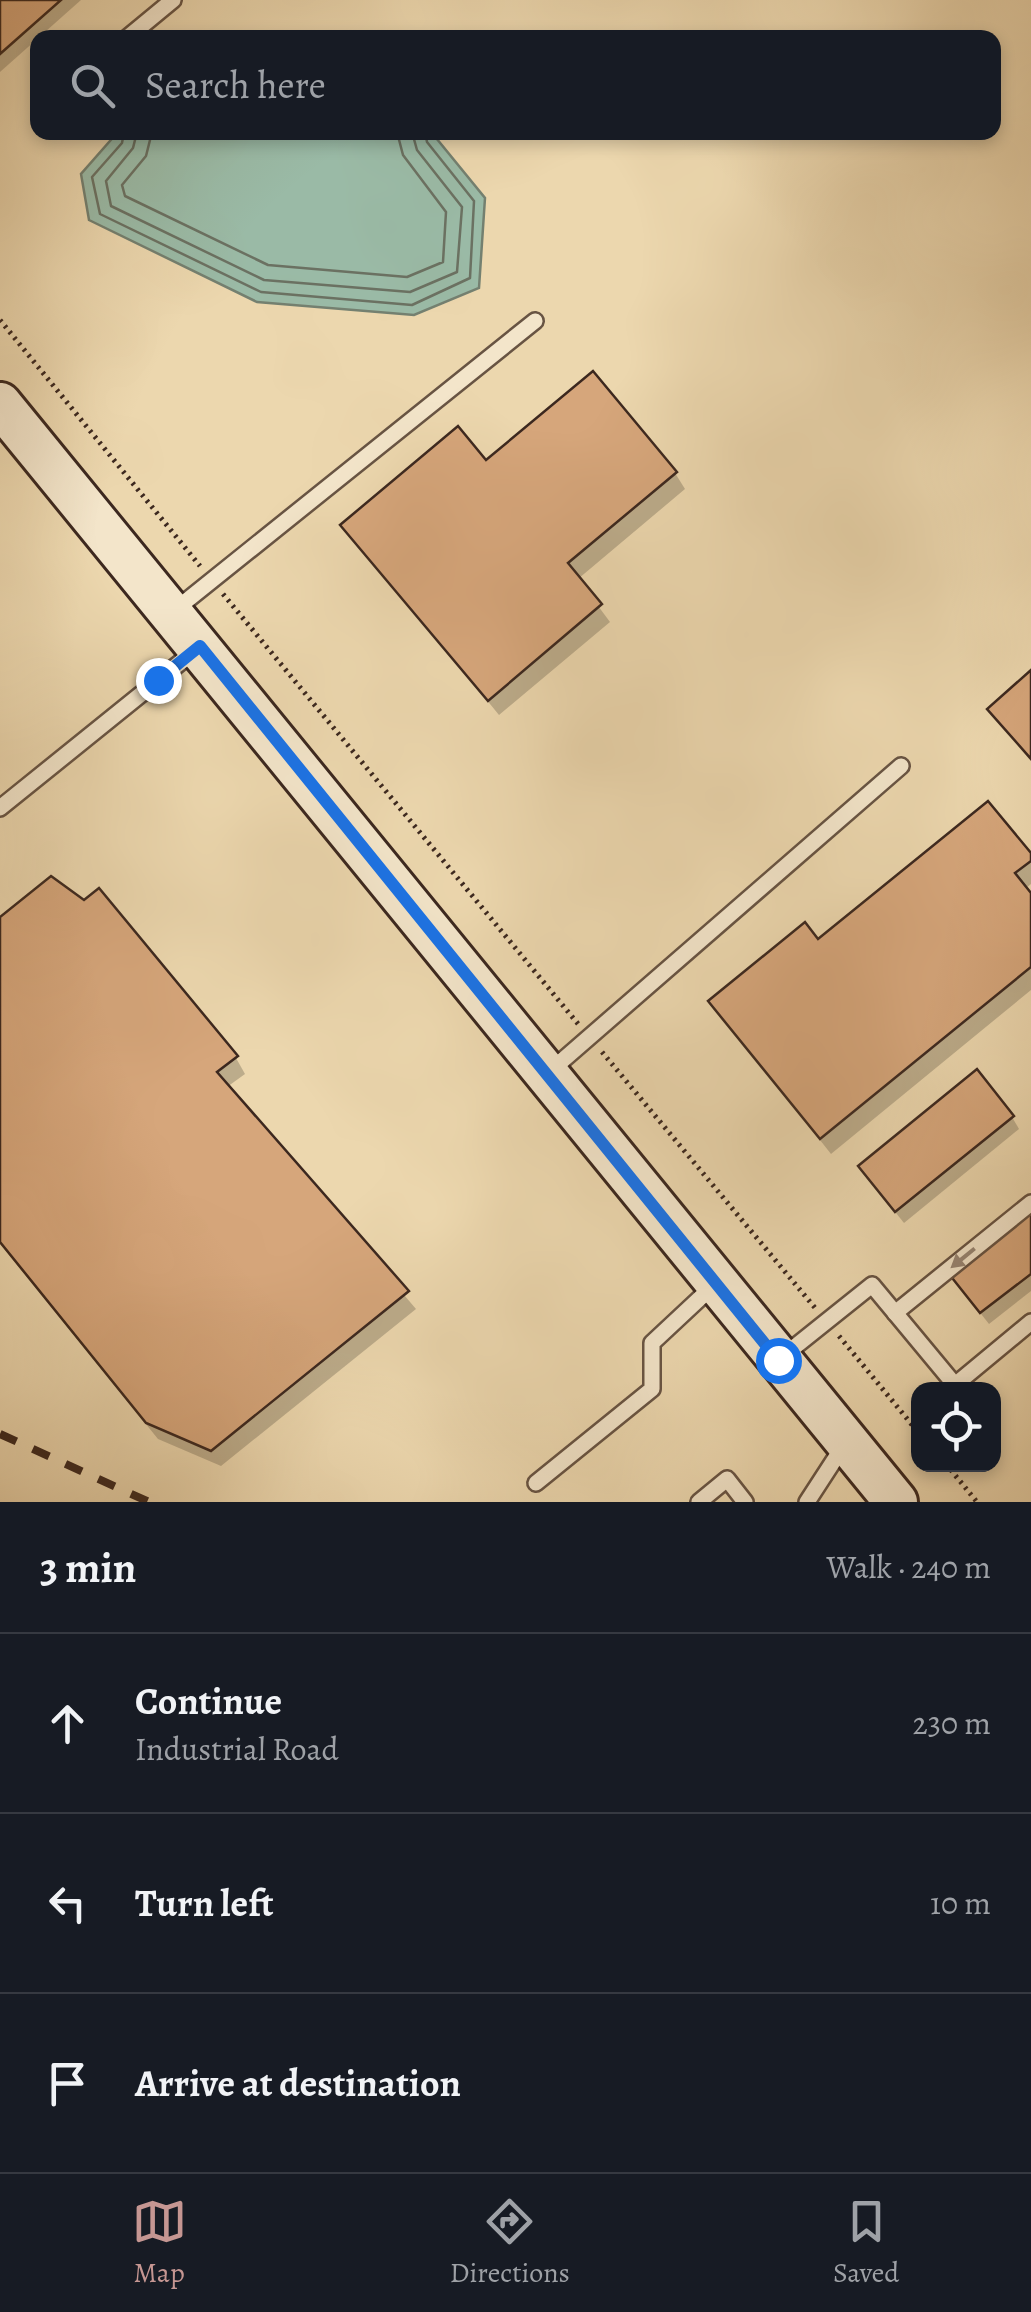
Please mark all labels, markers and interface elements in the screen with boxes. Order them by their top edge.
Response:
search box [30,30,1001,140]
icon: search [65,58,120,113]
text: Search here [145,59,326,111]
route end [136,658,182,704]
one-way arrow [950,1247,976,1268]
route start [756,1338,802,1384]
map controls [911,1382,1001,1472]
button: locate [911,1382,1001,1472]
text: 3 min [40,1539,136,1596]
text: Walk · 240 m [826,1545,991,1589]
text: Continue [135,1675,282,1727]
icon: ahead [40,1696,95,1751]
text: 230 m [912,1701,991,1745]
text: Industrial Road [135,1727,339,1771]
icon: left [40,1876,95,1931]
text: Turn left [135,1877,274,1929]
text: 10 m [930,1881,991,1925]
icon: arrive [40,2056,95,2111]
text: Arrive at destination [135,2057,461,2109]
tab: Map [132,2194,187,2292]
tab: Directions [450,2194,570,2292]
tab: Saved [833,2194,899,2292]

